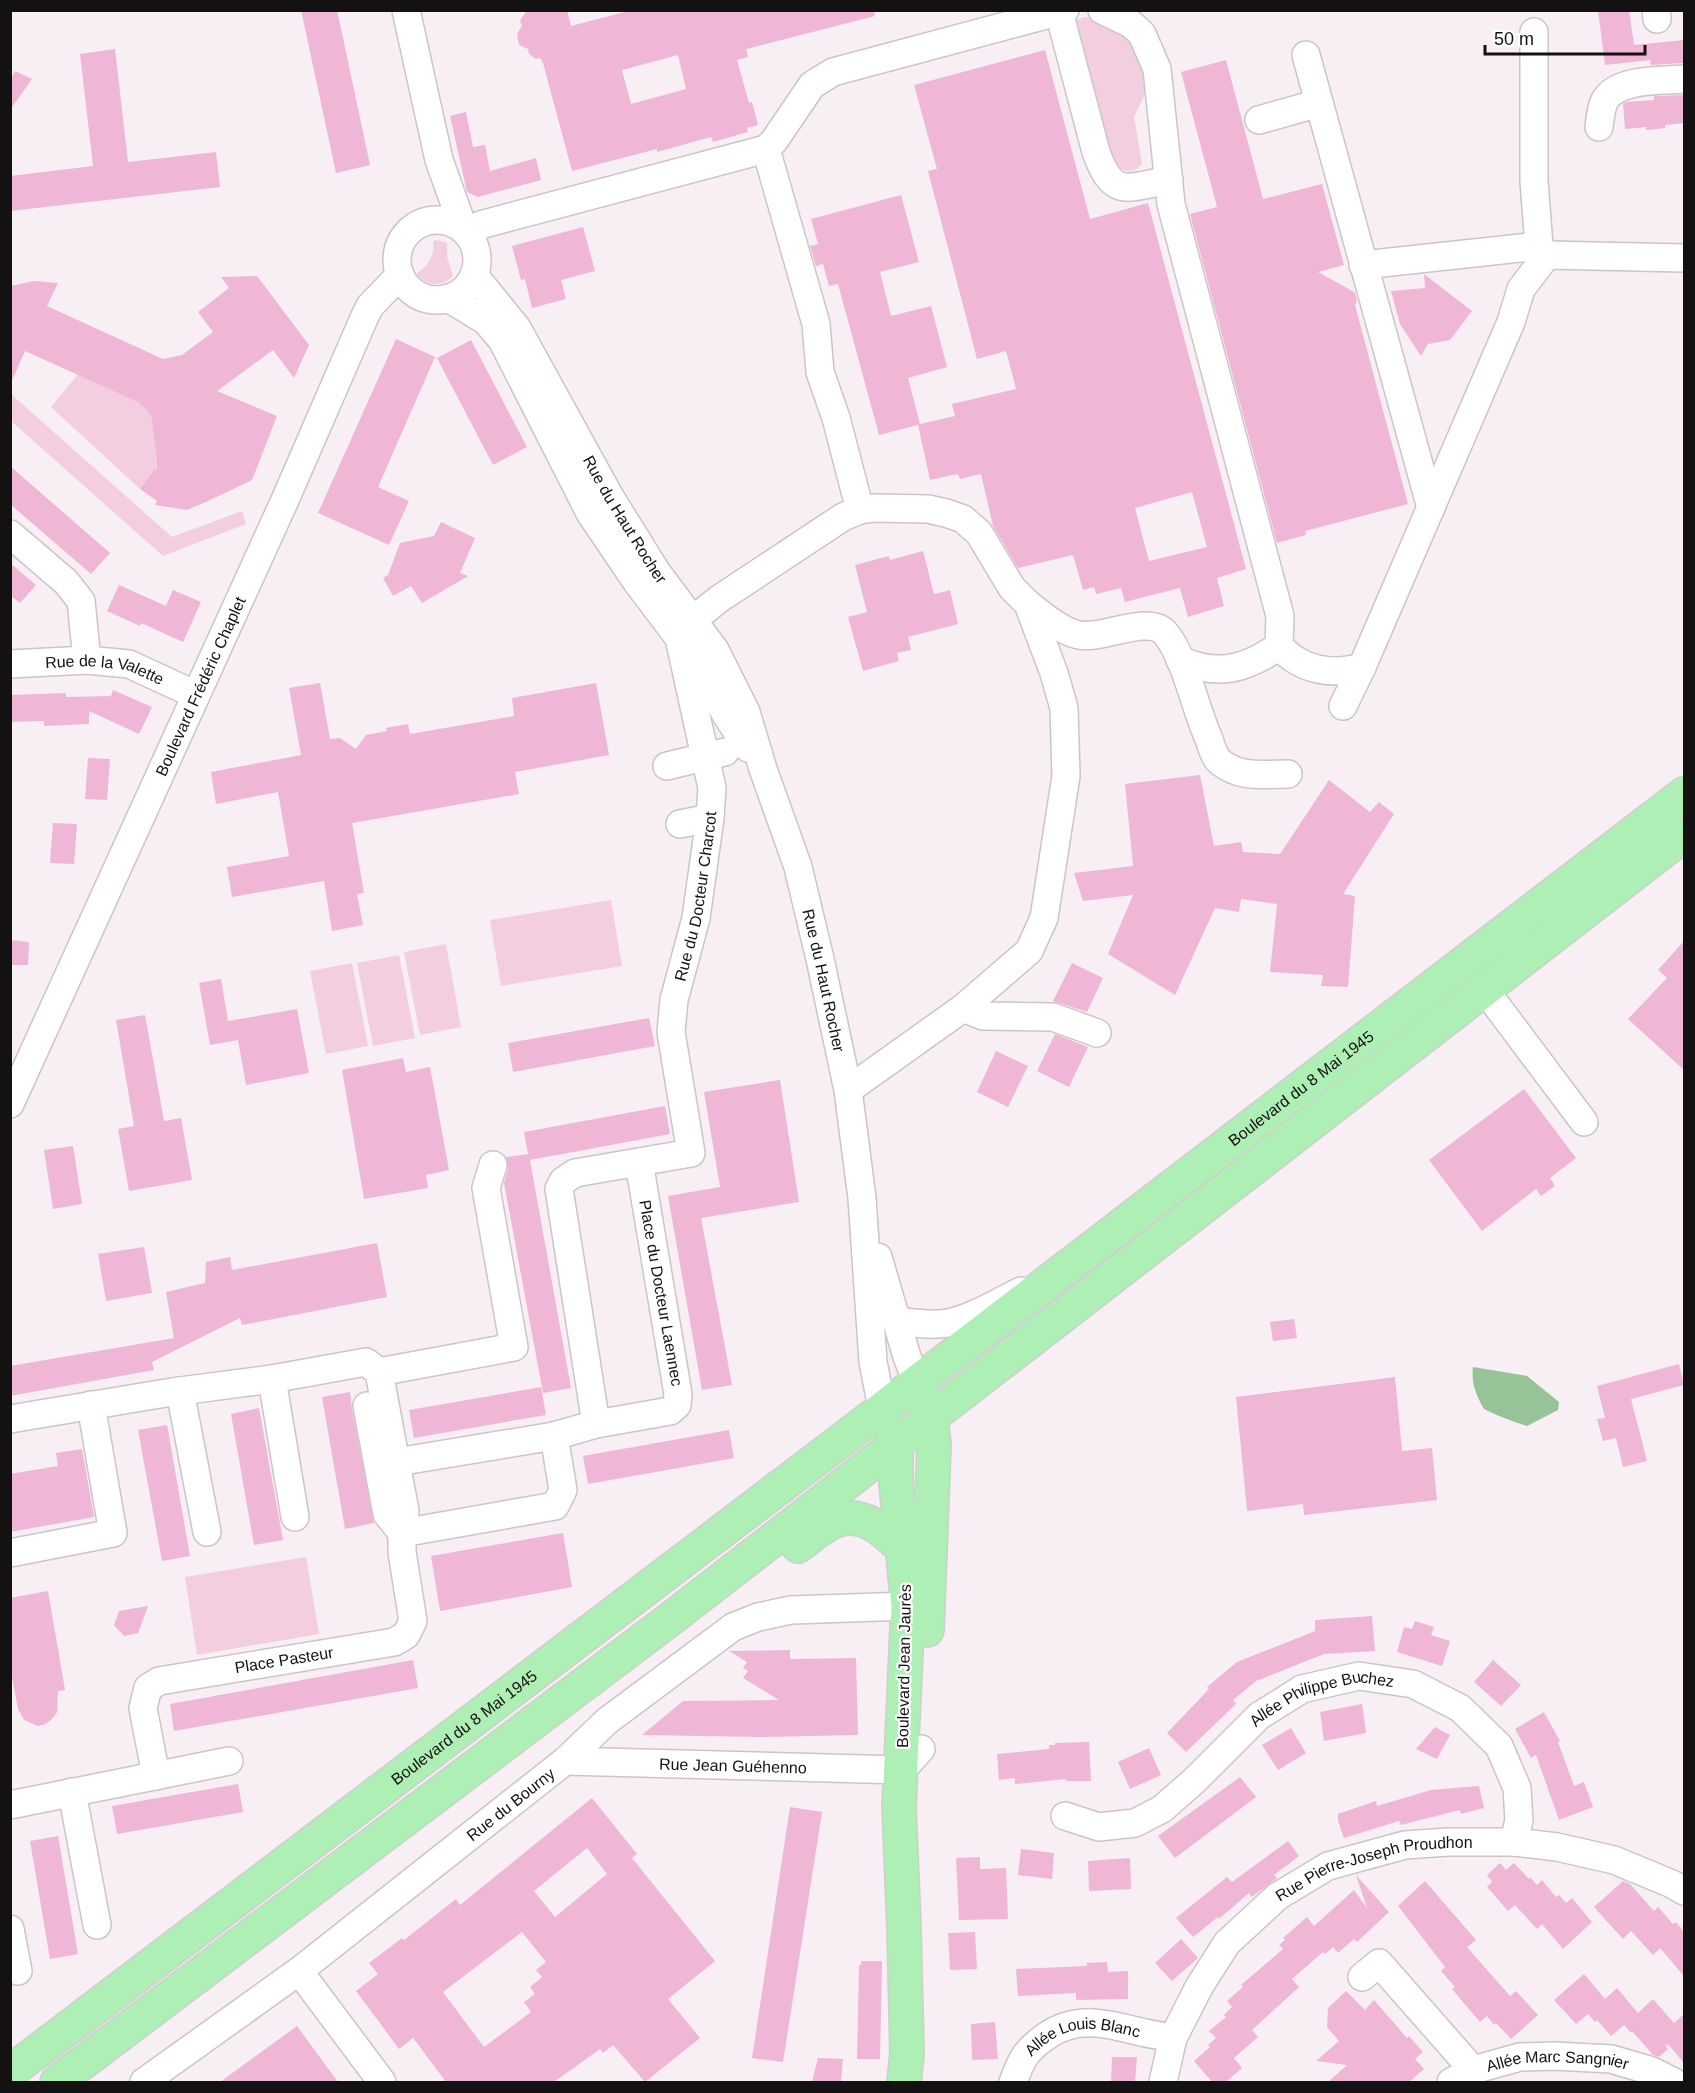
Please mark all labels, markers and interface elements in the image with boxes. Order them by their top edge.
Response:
scale bar [1485,18,1646,56]
text: 50 m [1494,29,1534,49]
street label: Rue du Haut Rocher [580,452,671,587]
street label: Boulevard Frédéric Chaplet [152,594,249,778]
street label: Rue de la Valette [45,651,167,688]
street label: Rue du Docteur Charcot [671,810,719,983]
street label: Rue du Haut Rocher [800,907,848,1054]
street label: Boulevard du 8 Mai 1945 [1225,1027,1377,1149]
street label: Place du Docteur Laennec [636,1199,686,1387]
street label: Boulevard Jean Jaurès [894,1584,914,1748]
street label: Place Pasteur [233,1644,335,1676]
street label: Boulevard du 8 Mai 1945 [388,1666,540,1788]
street label: Allée Philippe Buchez [1246,1667,1395,1729]
street label: Rue Jean Guéhenno [659,1755,807,1776]
street label: Rue du Bourny [463,1764,558,1844]
street label: Rue Pierre-Joseph Proudhon [1272,1834,1473,1904]
street label: Allée Louis Blanc [1021,2014,1142,2059]
street label: Allée Marc Sangnier [1484,2047,1631,2074]

